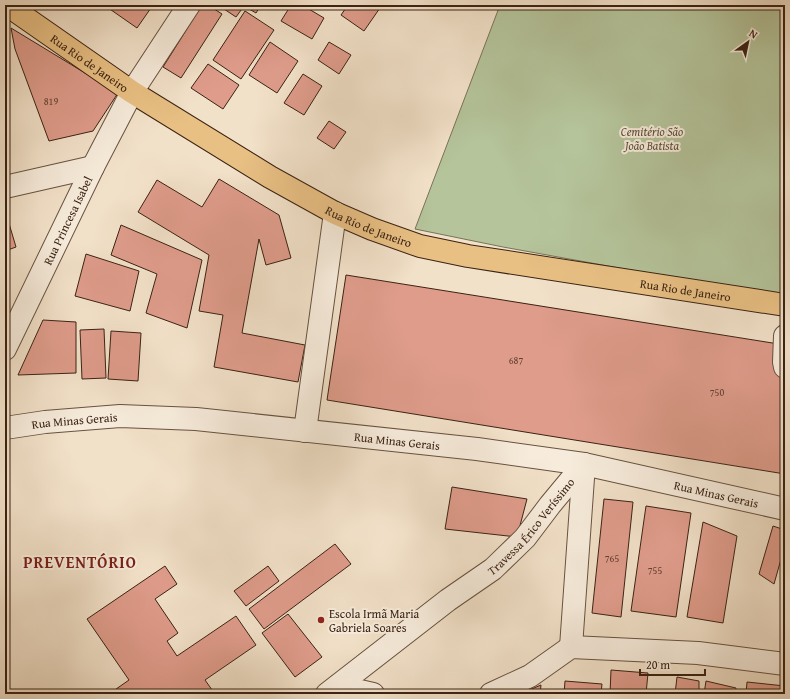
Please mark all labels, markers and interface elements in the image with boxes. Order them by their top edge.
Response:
north arrow [728,22,768,62]
text: N [746,25,761,43]
street label: Rua Rio de Janeiro [47,30,132,96]
house number: 819 [44,94,58,109]
park label: Cemitério São João Batista [621,123,683,154]
street label: Rua Princesa Isabel [39,172,96,267]
street label: Rua Rio de Janeiro [323,201,414,251]
street label: Rua Rio de Janeiro [639,274,732,305]
house number: 687 [509,353,523,368]
house number: 750 [710,385,724,400]
street label: Rua Minas Gerais [30,408,118,432]
street label: Rua Minas Gerais [353,427,441,454]
street label: Travessa Érico Veríssimo [484,474,578,579]
street label: Rua Minas Gerais [672,476,760,511]
district label: PREVENTÓRIO [23,550,137,574]
house number: 765 [605,551,619,566]
house number: 755 [648,563,662,578]
place label: Escola Irmã Maria Gabriela Soares [329,605,420,636]
marker: Escola Irmã Maria Gabriela Soares [316,615,326,625]
scale bar [640,651,705,677]
text: 20 m [646,656,670,673]

